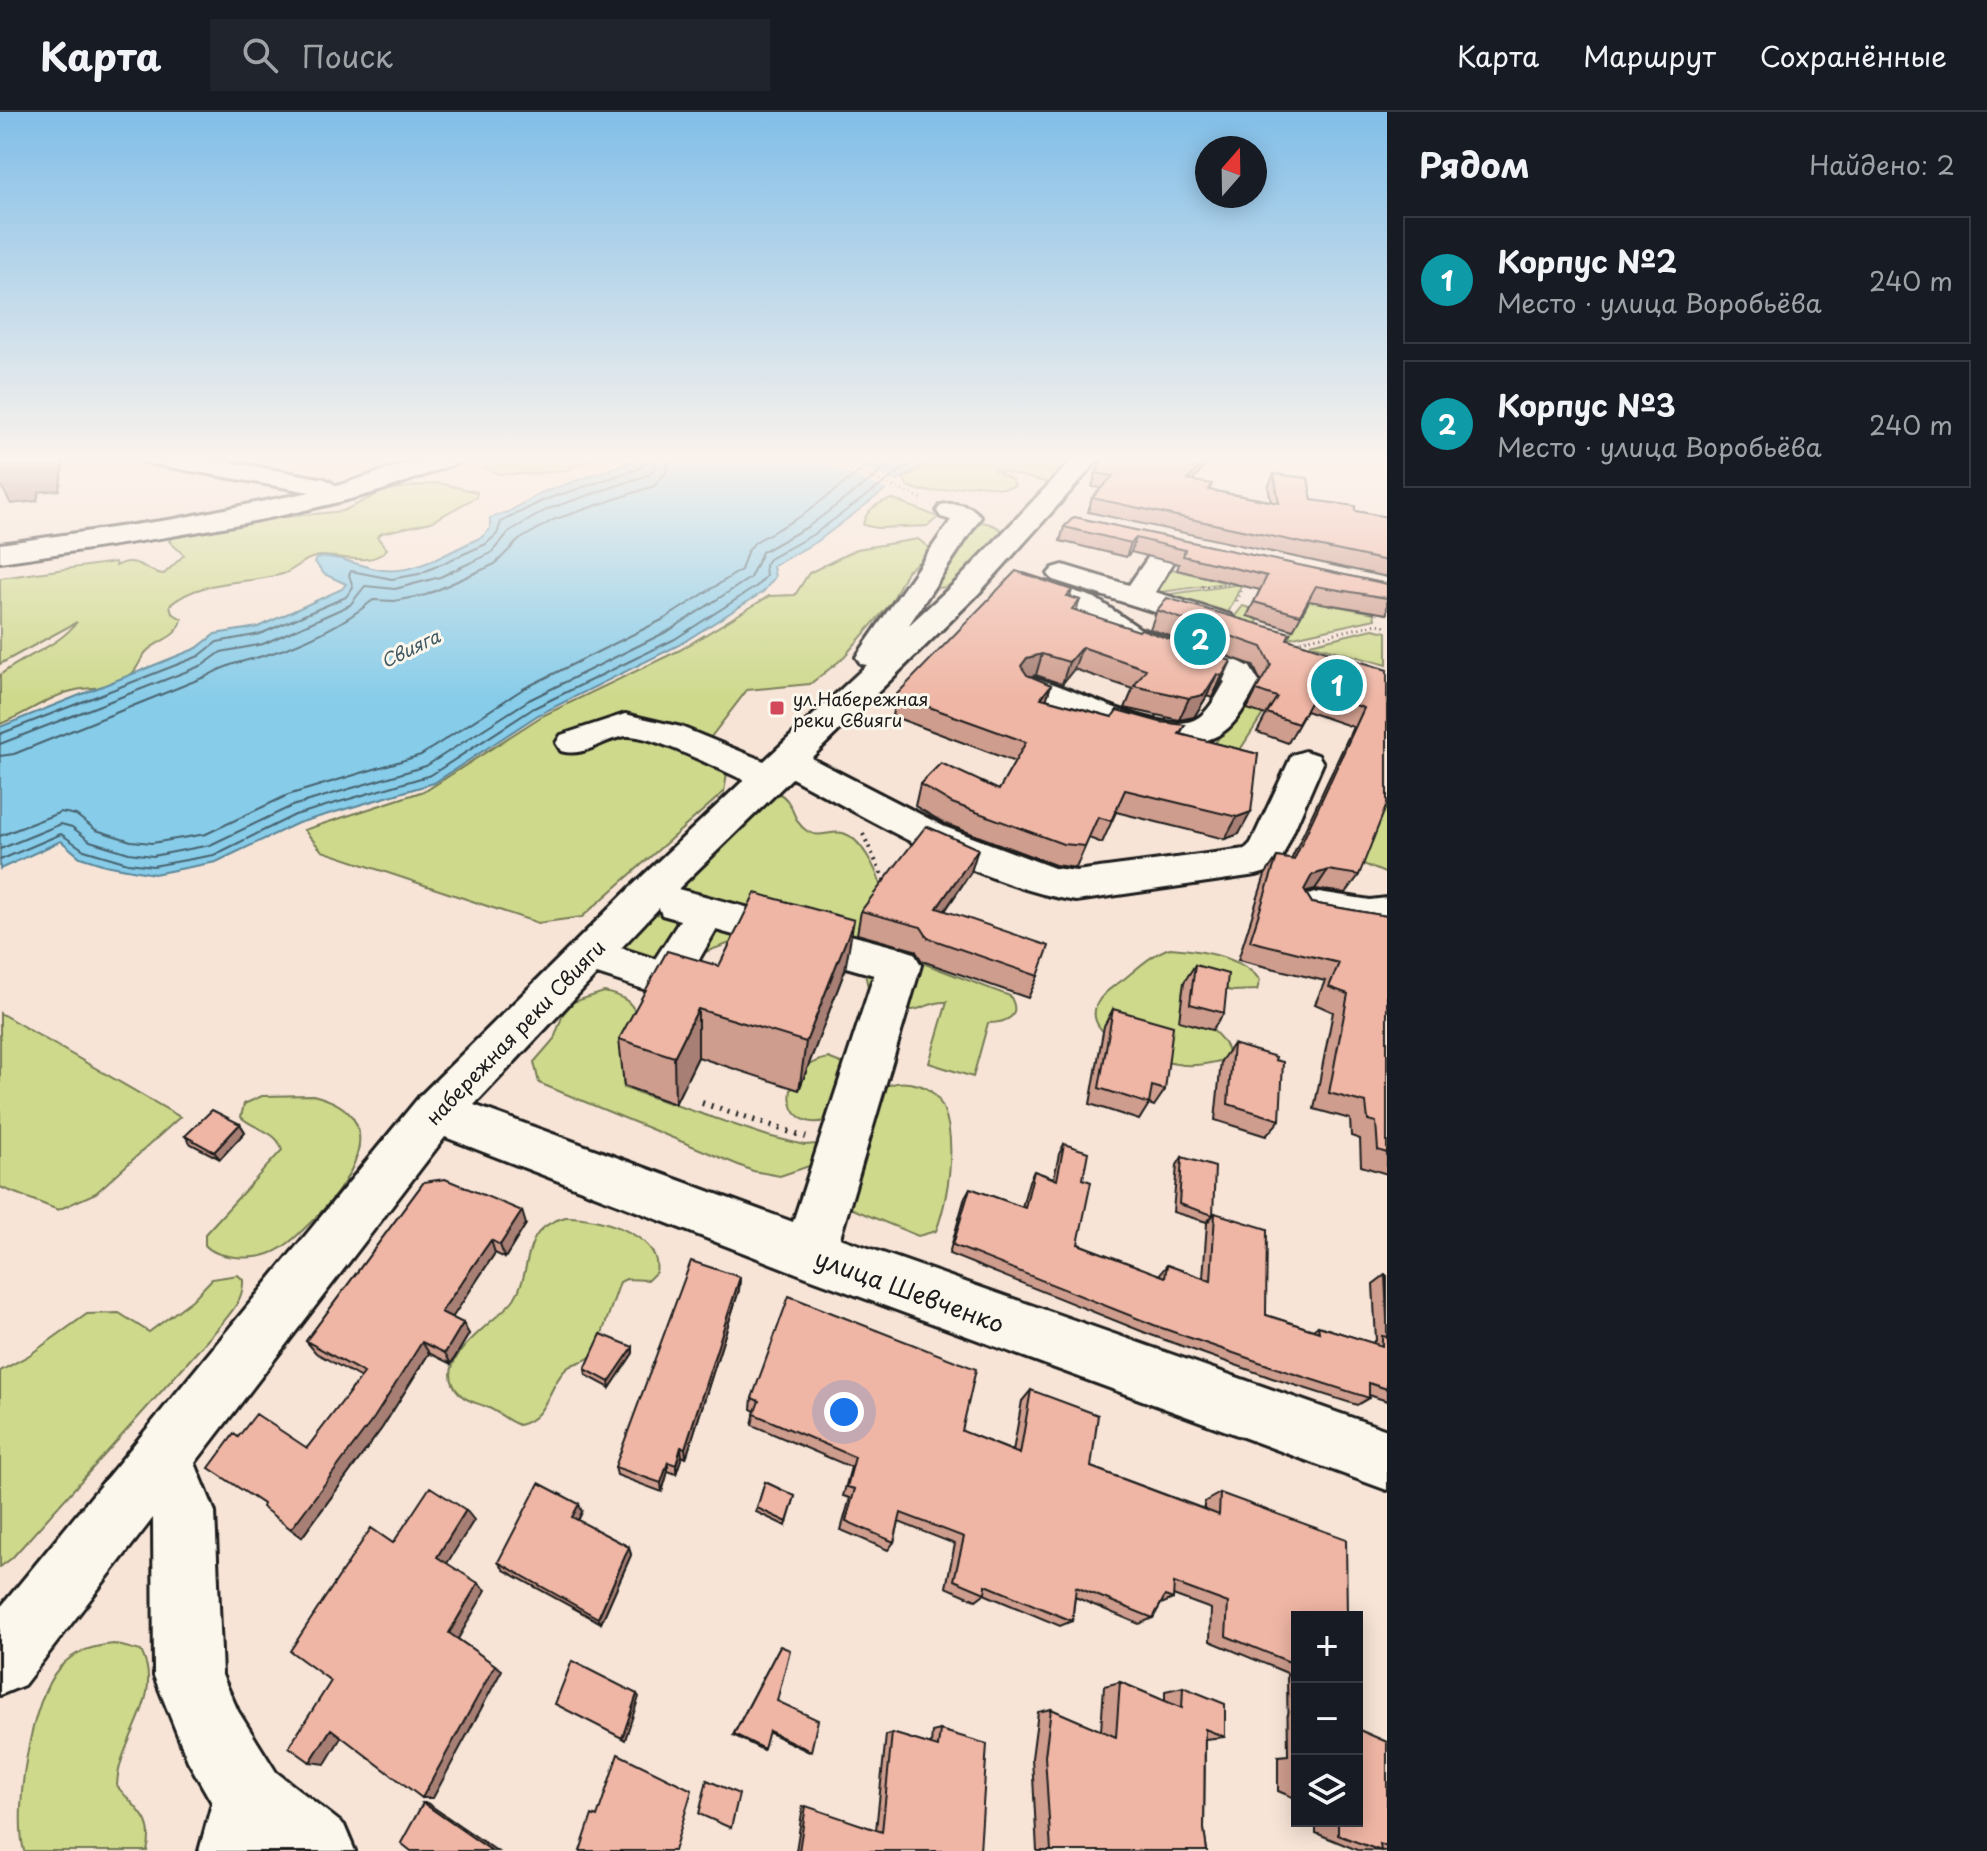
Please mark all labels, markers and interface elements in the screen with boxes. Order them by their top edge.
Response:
search box [210,19,770,91]
text: Карта [40,27,162,84]
icon: search [238,33,282,77]
text: Поиск [302,33,393,78]
text: Карта [1457,34,1539,77]
text: Маршрут [1583,34,1716,77]
text: Сохранённые [1760,34,1947,77]
north arrow [1195,136,1267,208]
text: Рядом [1419,138,1530,190]
text: Найдено: 2 [1809,145,1955,184]
text: Корпус №2 [1497,238,1677,283]
text: 1 [1441,261,1453,300]
text: 240 m [1869,261,1953,300]
text: Место · улица Воробьёва [1497,283,1822,322]
text: Корпус №3 [1497,382,1676,427]
text: 2 [1438,405,1456,444]
text: 240 m [1869,405,1953,444]
text: Место · улица Воробьёва [1497,427,1822,466]
pin: 2 [1174,609,1226,669]
water label: Свияга [376,622,445,674]
pin: 1 [1311,655,1363,715]
place label: ул.Набережная реки Свияги [793,685,928,733]
marker: ул.Набережная реки Свияги [768,699,786,717]
street label: набережная реки Свияги [418,933,612,1131]
street label: улица Шевченко [810,1239,1010,1341]
your location [824,1392,864,1432]
map controls [1291,1611,1363,1827]
button: + [1291,1611,1363,1683]
button: − [1291,1683,1363,1755]
button: layers [1291,1755,1363,1827]

